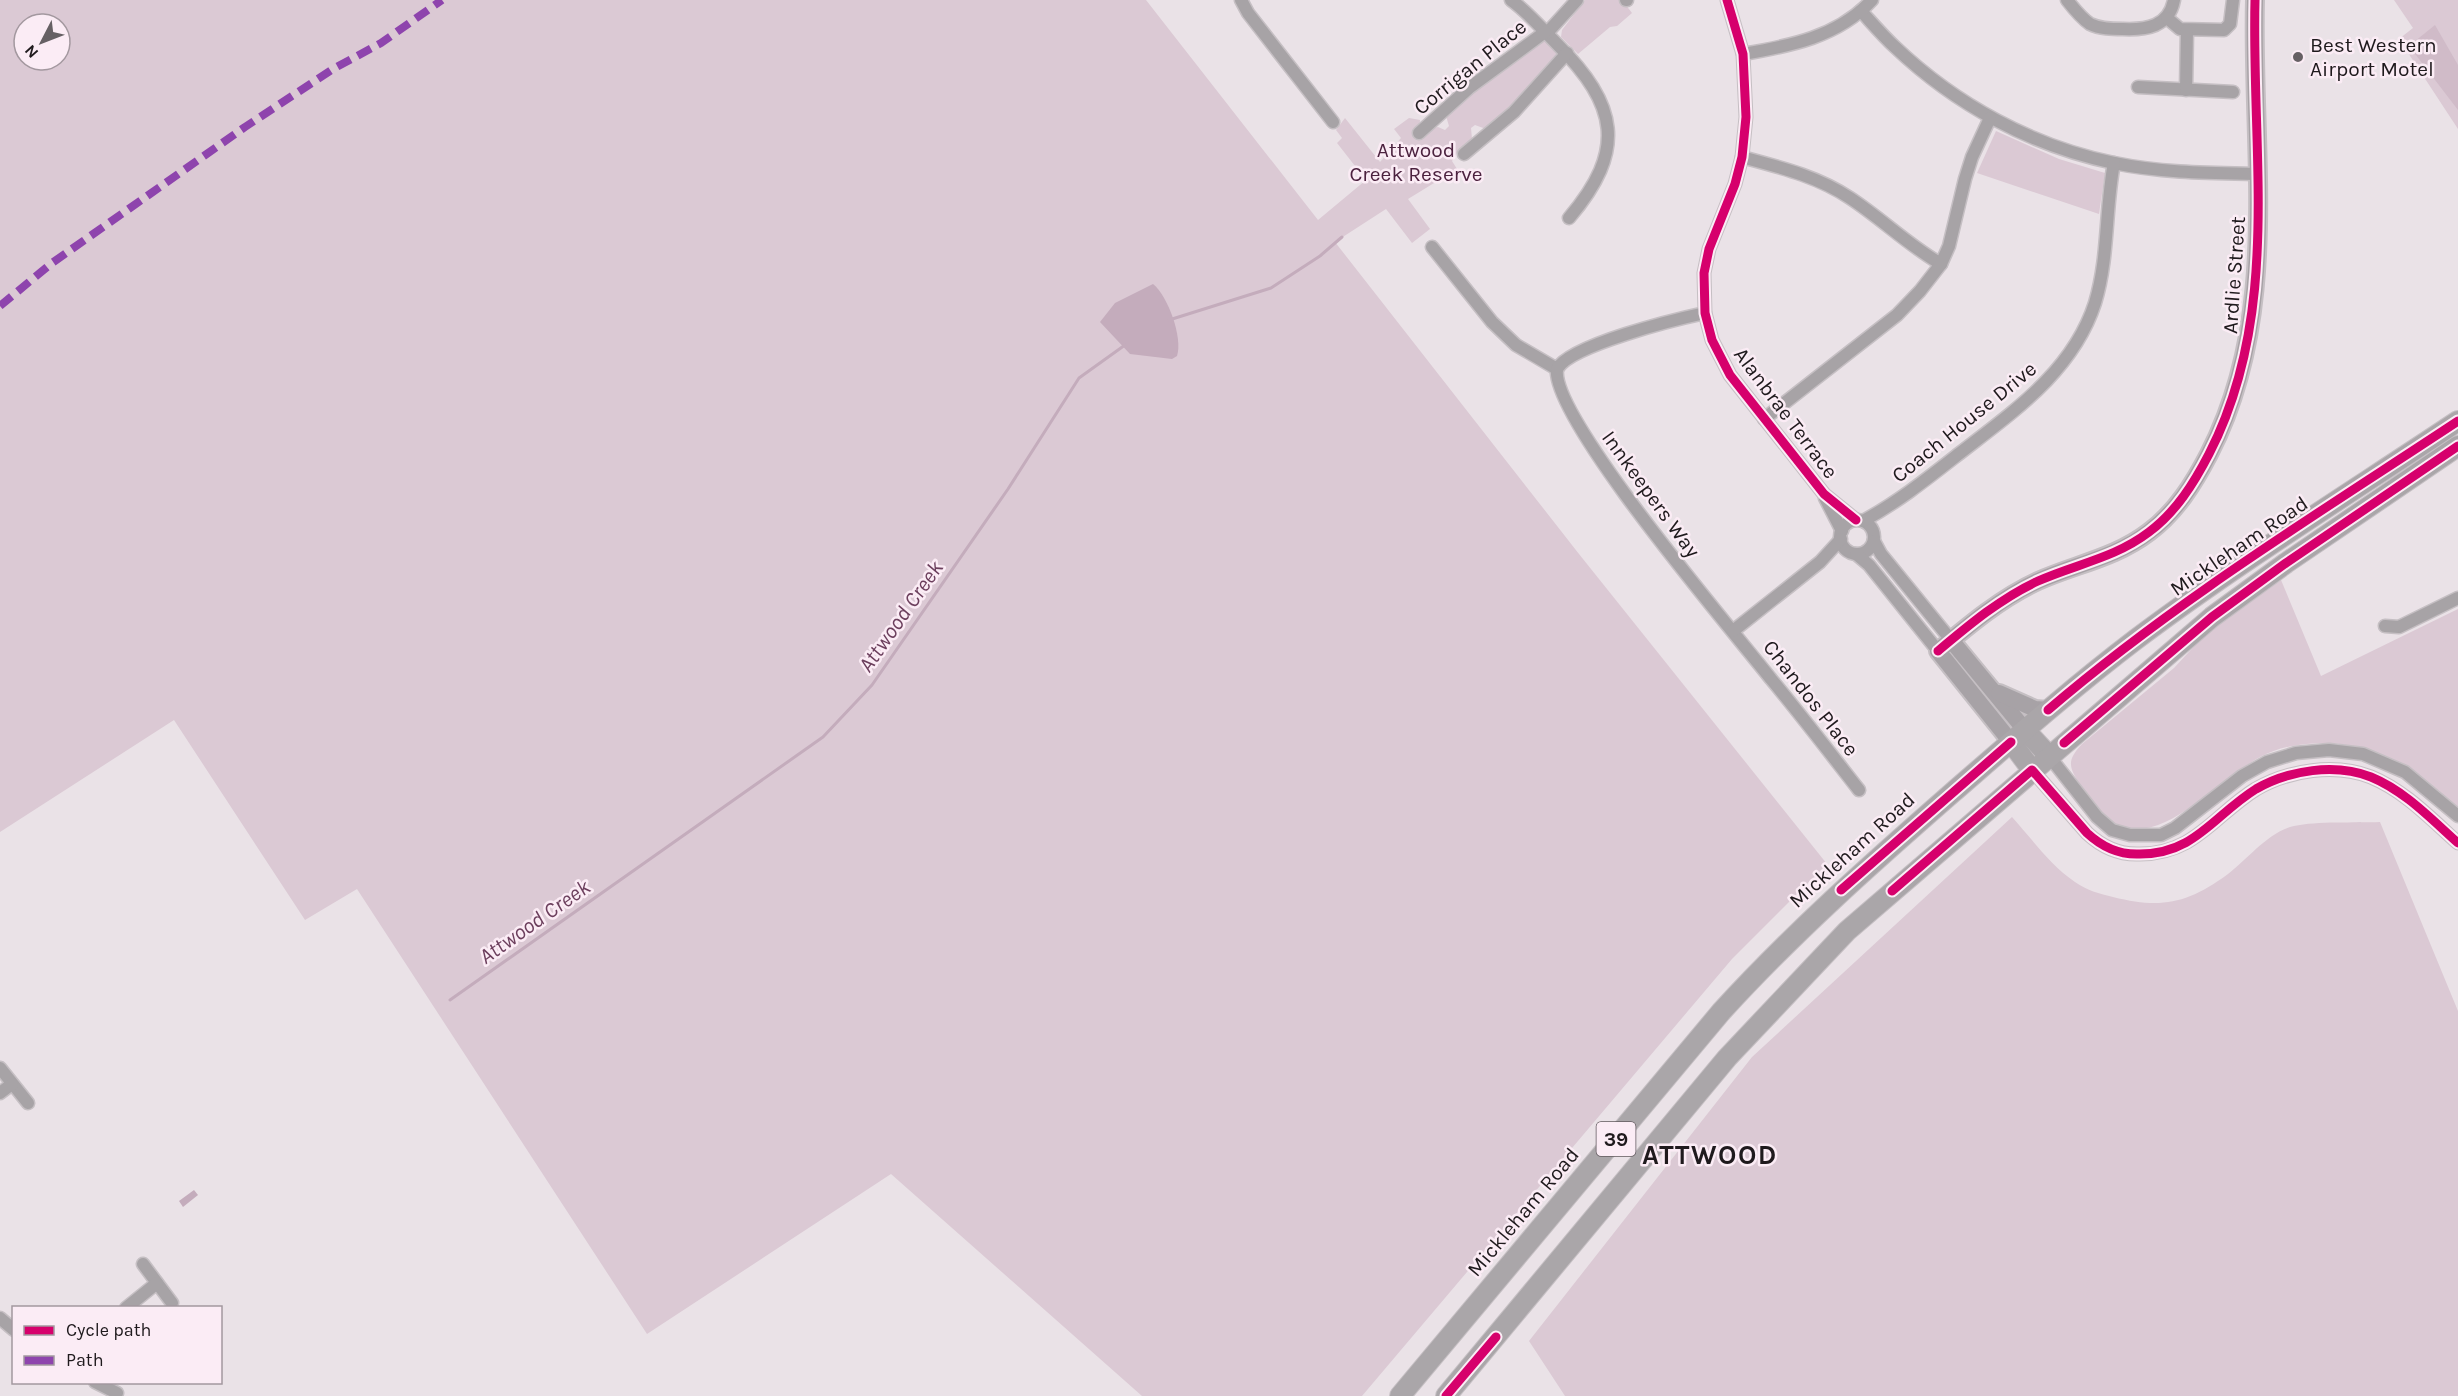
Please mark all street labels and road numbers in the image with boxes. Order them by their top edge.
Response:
street label: Corrigan Place [1409,14,1531,120]
street label: Ardlie Street [2218,215,2250,335]
street label: Alanbrae Terrace [1729,343,1843,483]
street label: Coach House Drive [1887,357,2041,487]
street label: Innkeepers Way [1597,426,1705,562]
street label: Mickleham Road [2166,491,2312,601]
street label: Chandos Place [1758,635,1864,761]
street label: Mickleham Road [1784,787,1920,913]
road number: 39 [1596,1122,1636,1156]
street label: Mickleham Road [1462,1143,1584,1281]

